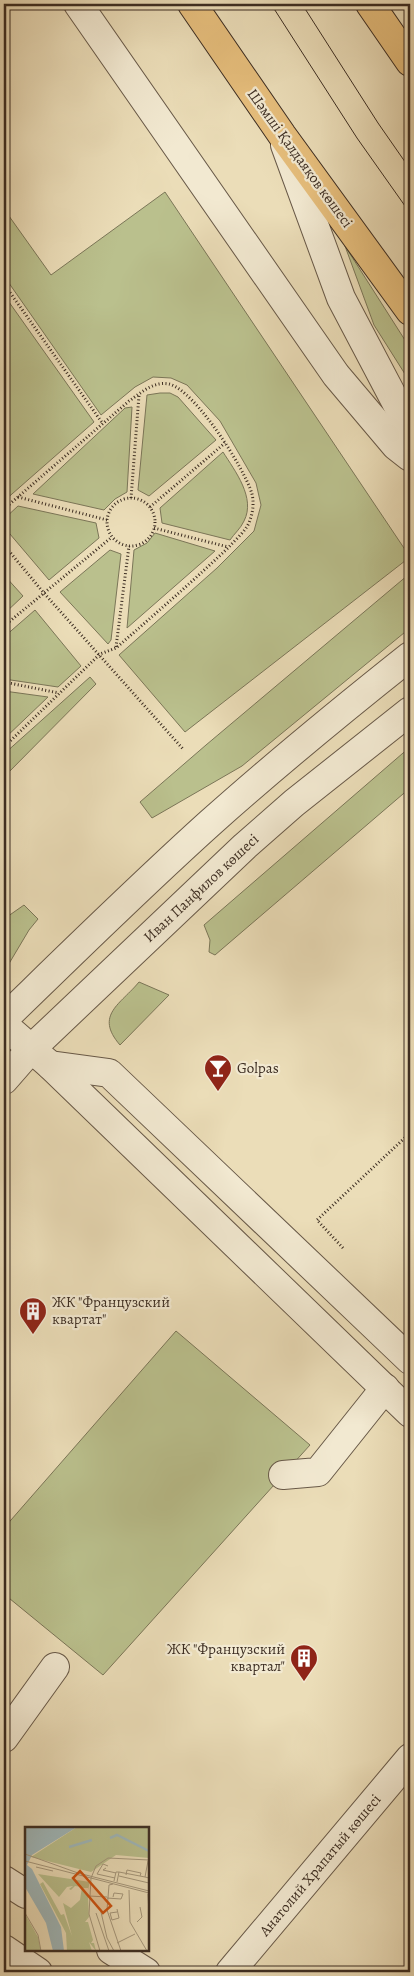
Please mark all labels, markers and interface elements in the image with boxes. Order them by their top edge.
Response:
street label: Шәмші Қалдаяқов көшесі [243,84,357,232]
street label: Иван Панфилов көшесі [139,829,263,947]
bar icon: Golpas [203,1053,233,1092]
place label: Golpas [237,1058,279,1078]
place label: ЖК "Французский квартат" [52,1292,170,1329]
building icon: ЖК "Французский квартат" [18,1296,48,1335]
place label: ЖК "Французский квартал" [167,1639,285,1676]
building icon: ЖК "Французский квартал" [289,1643,319,1682]
street label: Анатолий Храпатый көшесі [254,1790,385,1941]
inset map [25,1827,149,1951]

